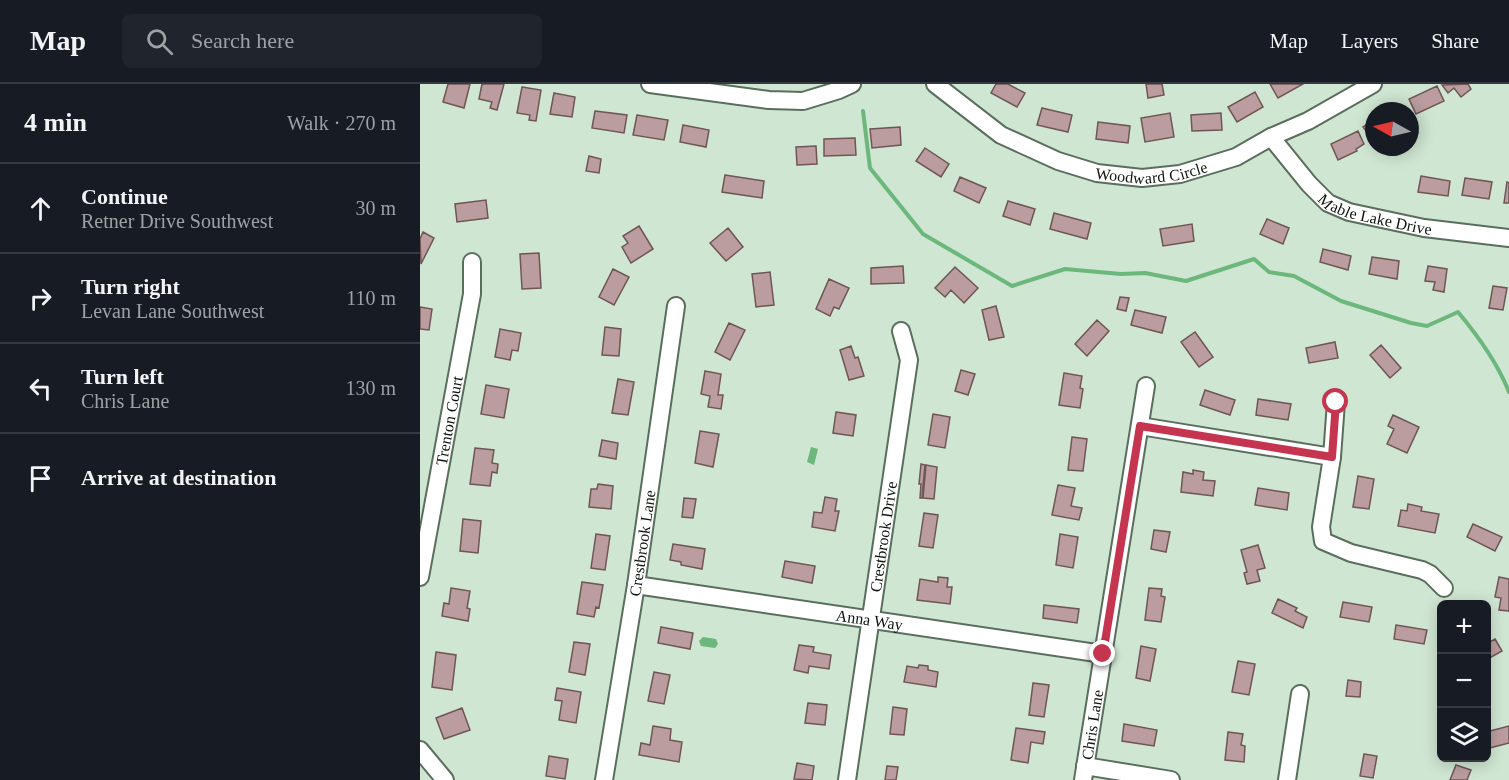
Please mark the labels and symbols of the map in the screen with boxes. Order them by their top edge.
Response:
north arrow [1365,102,1419,156]
street label: Woodward Circle [1095,158,1210,187]
street label: Mable Lake Drive [1315,190,1433,238]
street label: Trenton Court [433,374,466,467]
route start [1322,388,1348,414]
street label: Crestbrook Drive [867,480,900,593]
street label: Crestbrook Lane [626,489,659,597]
street label: Anna Way [835,607,904,634]
route end [1089,640,1115,666]
street label: Chris Lane [1078,689,1106,761]

